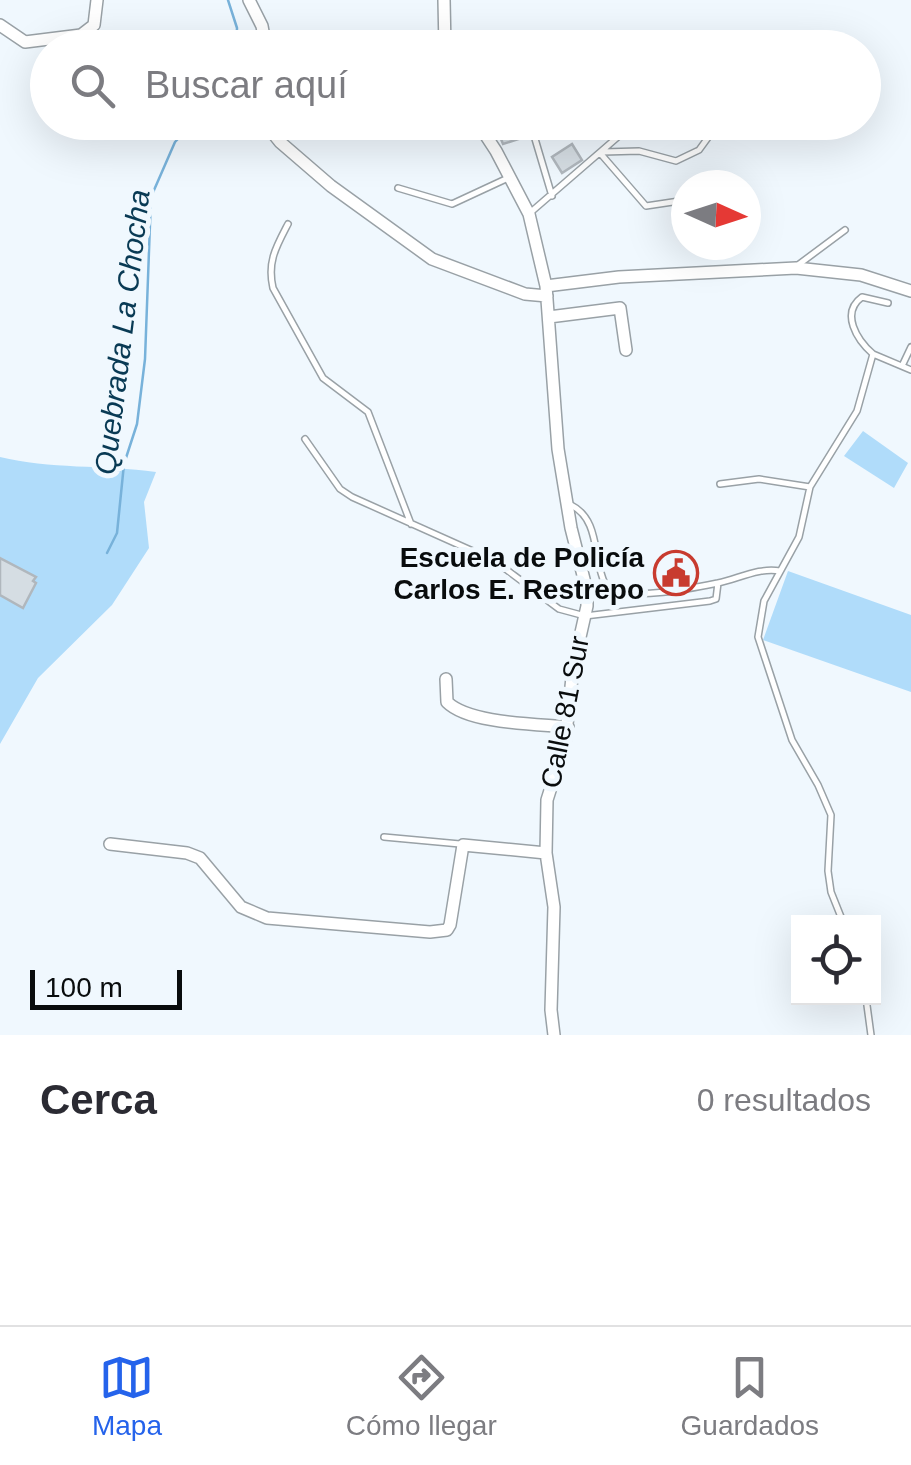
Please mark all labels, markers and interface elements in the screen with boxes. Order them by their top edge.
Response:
search box [30,30,881,140]
icon: search [65,58,120,113]
text: Buscar aquí [145,64,348,106]
north arrow [671,170,761,260]
water label: Quebrada La Chocha [88,188,156,476]
place label: Escuela de Policía Carlos E. Restrepo [393,542,644,605]
public building icon: Escuela de Policía Carlos E. Restrepo [653,550,699,596]
street label: Calle 81 Sur [535,633,595,791]
map controls [791,915,881,1005]
button: locate [791,915,881,1005]
scale bar [30,965,182,1010]
text: 100 m [45,972,123,1003]
text: Cerca [40,1076,157,1123]
text: 0 resultados [697,1082,871,1118]
tab: Mapa [92,1350,162,1442]
tab: Cómo llegar [346,1350,497,1442]
tab: Guardados [681,1350,819,1442]

